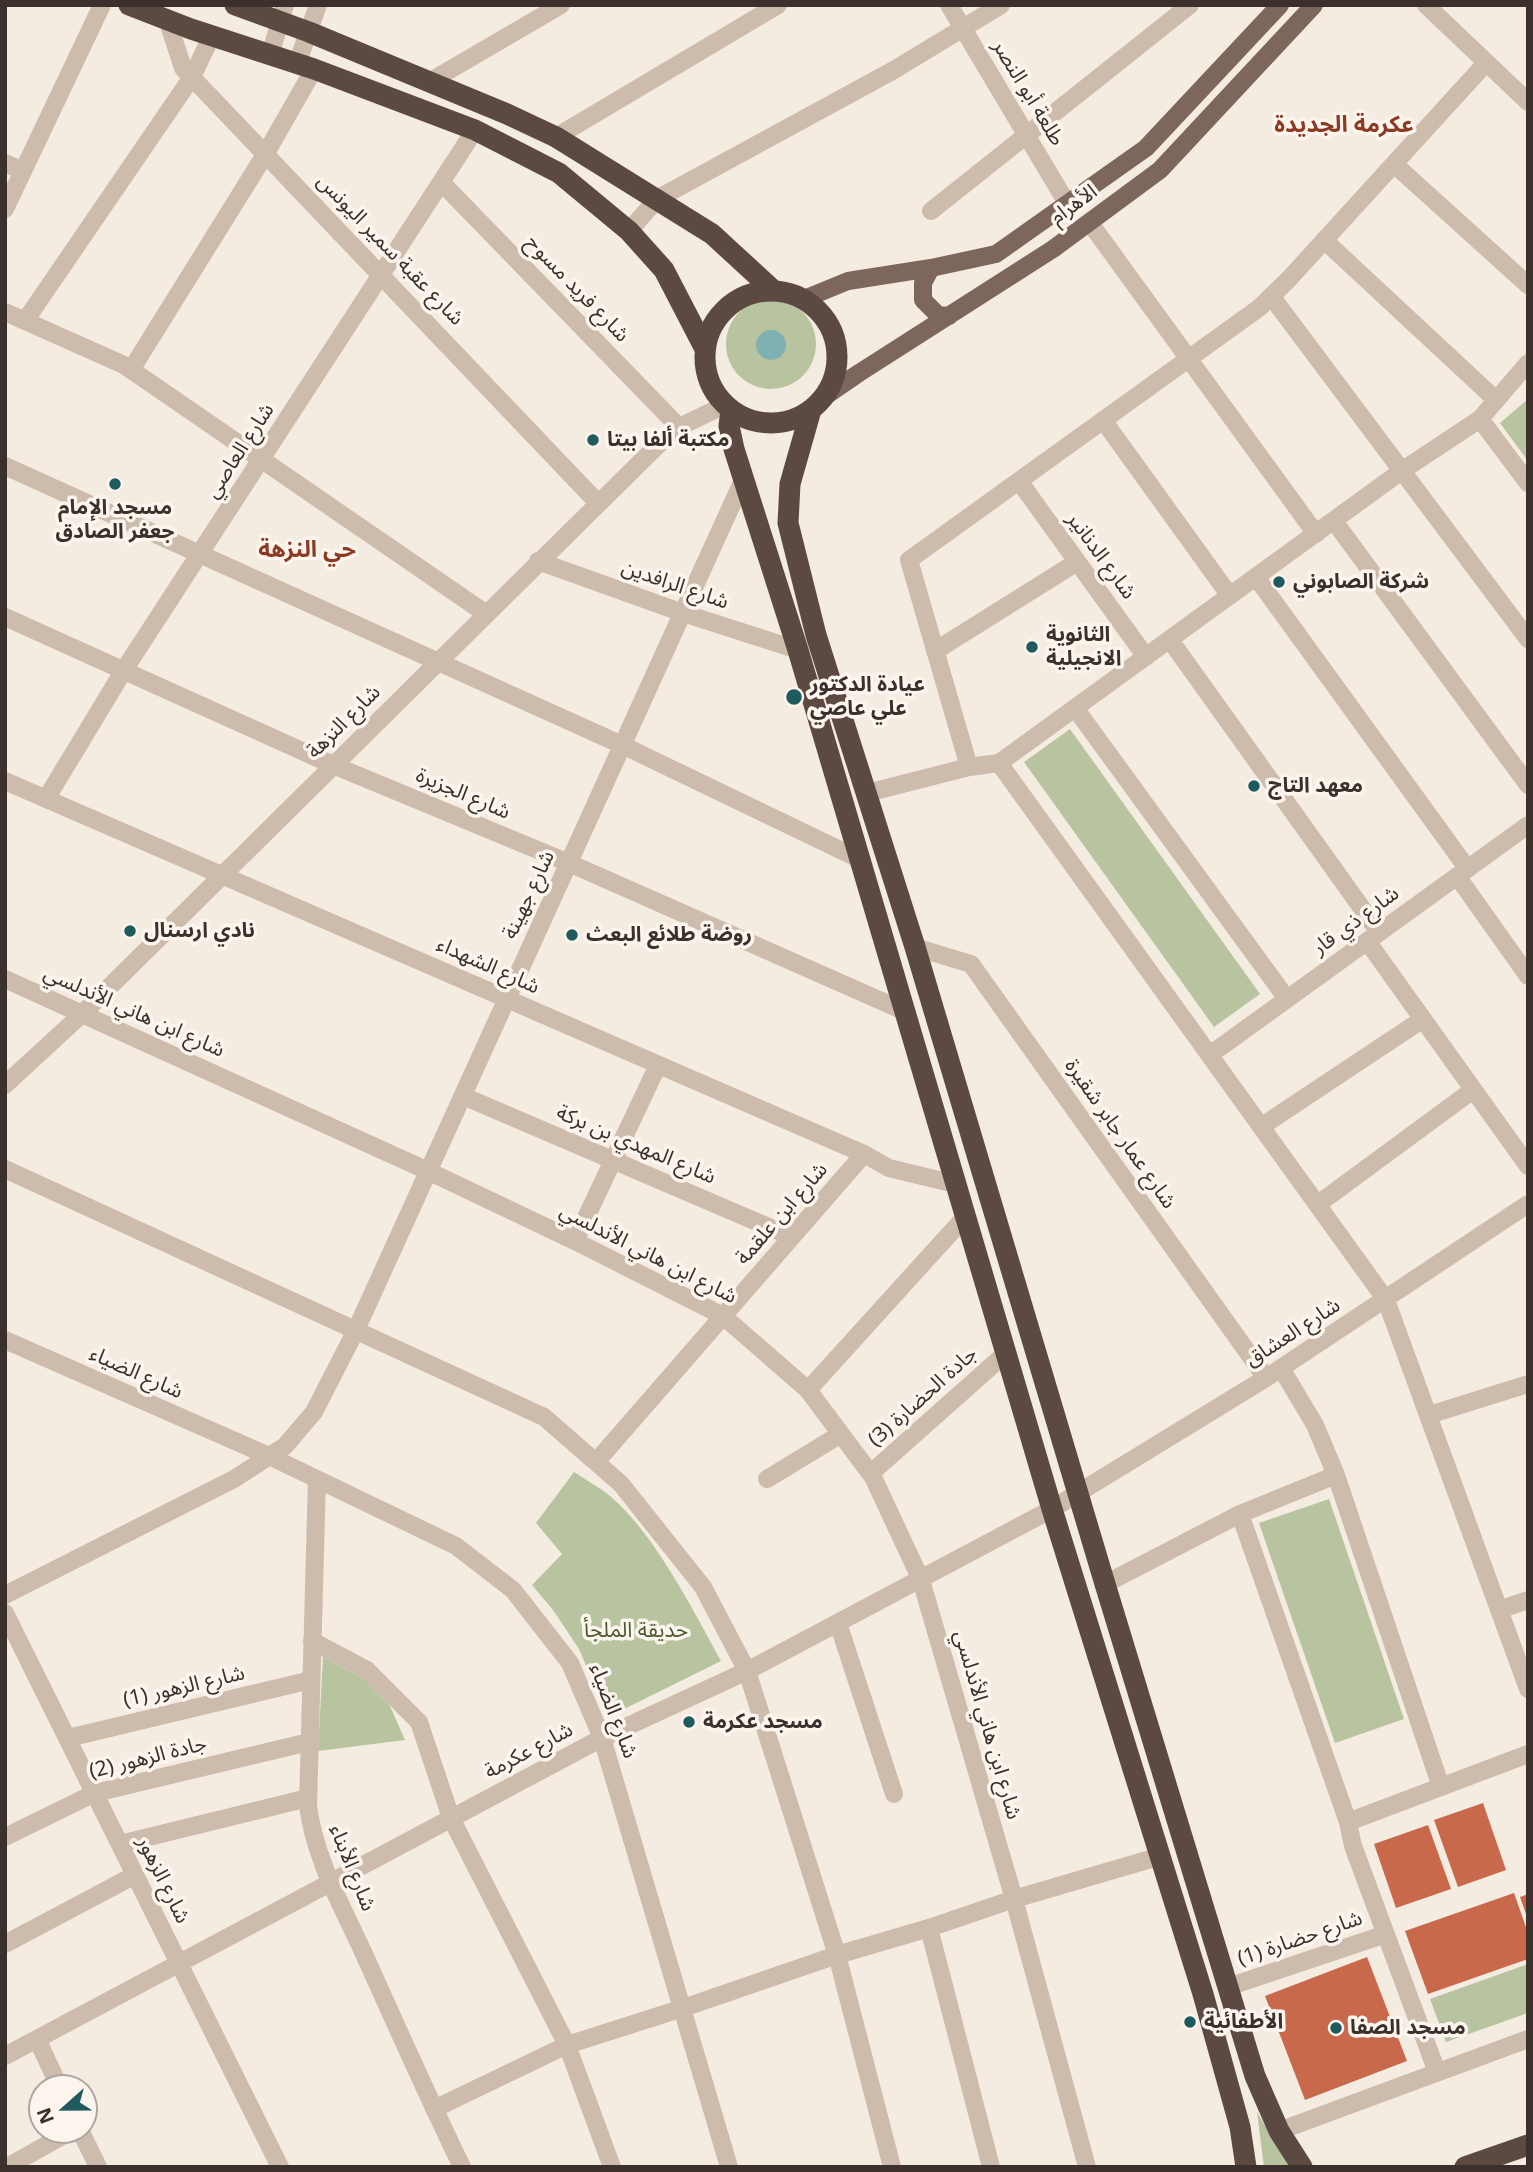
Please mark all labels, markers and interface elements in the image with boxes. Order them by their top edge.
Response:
street label: طلعة أبو النصر [987,36,1069,150]
district label: عكرمة الجديدة [1274,111,1414,139]
street label: شارع عقبة سمير اليونس [311,169,469,331]
street label: الأهرام [1045,179,1103,231]
street label: شارع فريد مسوح [520,230,634,348]
street label: شارع العاصي [200,399,280,503]
place label: مكتبة ألفا بيتا [607,427,729,453]
marker: مكتبة ألفا بيتا [585,432,601,448]
marker: مسجد الإمام جعفر الصادق [107,476,123,492]
place label: مسجد الإمام جعفر الصادق [56,495,174,545]
street label: شارع الدنانير [1061,508,1141,604]
district label: حي النزهة [258,536,356,564]
street label: شارع الرافدين [618,555,732,615]
place label: شركة الصابوني [1293,569,1429,595]
marker: شركة الصابوني [1271,574,1287,590]
place label: الثانوية الانجيلية [1046,622,1121,672]
marker: الثانوية الانجيلية [1024,639,1040,655]
place label: عيادة الدكتور علي عاصي [810,672,925,722]
street label: شارع النزهة [302,680,386,764]
marker: عيادة الدكتور علي عاصي [784,687,804,707]
street label: شارع الجزيرة [412,763,514,825]
place label: معهد التاج [1268,773,1363,799]
marker: معهد التاج [1246,778,1262,794]
street label: شارع جهينة [498,847,560,943]
street label: شارع ذي قار [1308,881,1404,961]
place label: نادي ارسنال [144,918,255,944]
place label: روضة طلائع البعث [586,922,752,948]
marker: نادي ارسنال [122,923,138,939]
marker: روضة طلائع البعث [564,927,580,943]
street label: شارع الشهداء [433,932,543,1000]
street label: شارع ابن هاني الأندلسي [40,961,228,1063]
street label: شارع عمار جابر شقيرة [1059,1054,1181,1214]
street label: شارع المهدي بن بركة [553,1100,719,1190]
street label: شارع ابن علقمة [731,1158,833,1270]
street label: شارع ابن هاني الأندلسي [555,1198,741,1310]
street label: شارع العشاق [1241,1293,1345,1373]
street label: شارع الضياء [85,1341,187,1405]
street label: جادة الحضارة (3) [863,1342,983,1452]
park label: حديقة الملجأ [584,1618,688,1644]
street label: شارع ابن هاني الأندلسي [948,1628,1026,1822]
street label: شارع الضياء [583,1660,643,1762]
street label: شارع الزهور (1) [121,1661,247,1713]
place label: مسجد عكرمة [703,1709,823,1735]
marker: مسجد عكرمة [681,1714,697,1730]
street label: شارع عكرمة [481,1717,577,1785]
street label: جادة الزهور (2) [87,1731,209,1785]
street label: شارع الأبناء [323,1821,381,1915]
street label: شارع الزهور [131,1832,195,1928]
street label: شارع حضارة (1) [1234,1906,1366,1972]
place label: الأطفائية [1204,2009,1283,2035]
marker: الأطفائية [1182,2014,1198,2030]
place label: مسجد الصفا [1350,2015,1466,2041]
marker: مسجد الصفا [1328,2020,1344,2036]
north arrow [28,2074,98,2144]
text: N [30,2104,60,2128]

